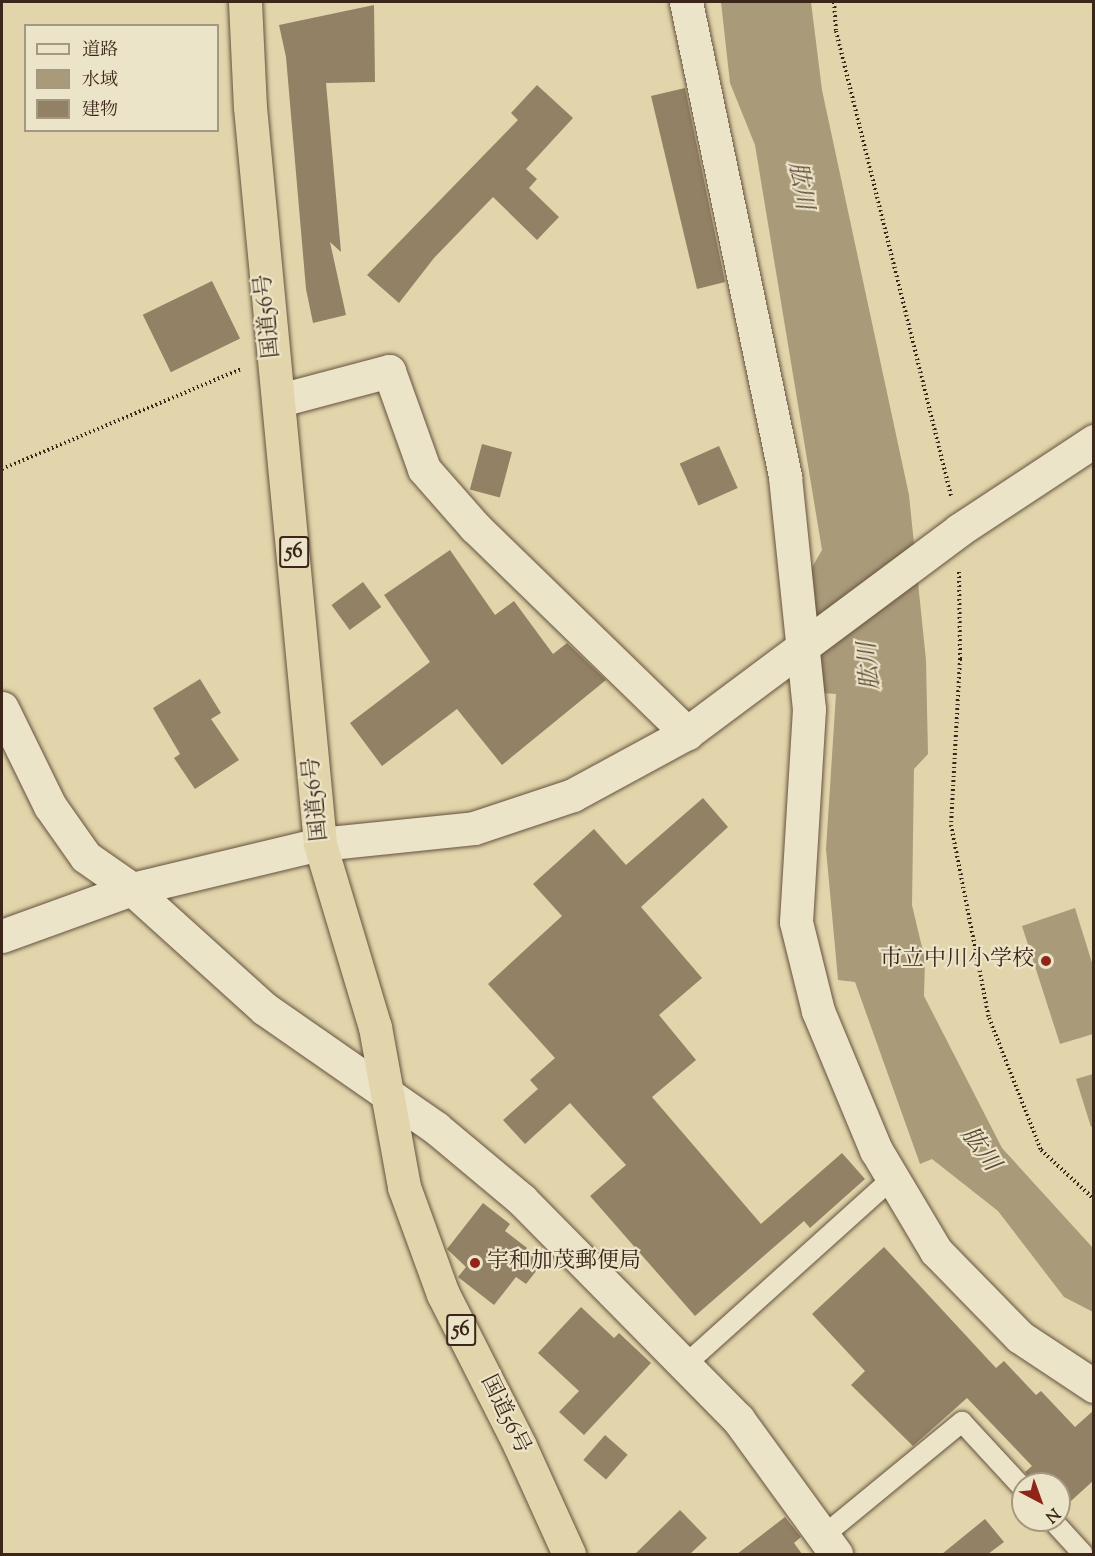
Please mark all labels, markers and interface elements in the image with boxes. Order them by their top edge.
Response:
legend [24,24,219,132]
text: 道路 [82,38,118,64]
text: 水域 [82,68,118,94]
text: 建物 [82,98,118,124]
water label: 肱川 [781,160,817,212]
street label: 国道56号 [251,273,287,359]
road number: 56 [279,534,309,570]
water label: 肱川 [855,641,887,691]
street label: 国道56号 [299,756,335,842]
place label: 市立中川小学校 [880,948,1034,974]
marker: 市立中川小学校 [1039,954,1053,968]
water label: 肱川 [953,1122,1005,1178]
place label: 宇和加茂郵便局 [487,1250,641,1276]
marker: 宇和加茂郵便局 [468,1256,482,1270]
road number: 56 [446,1312,476,1348]
street label: 国道56号 [474,1371,534,1459]
north arrow [1011,1472,1071,1532]
text: N [1039,1502,1064,1527]

